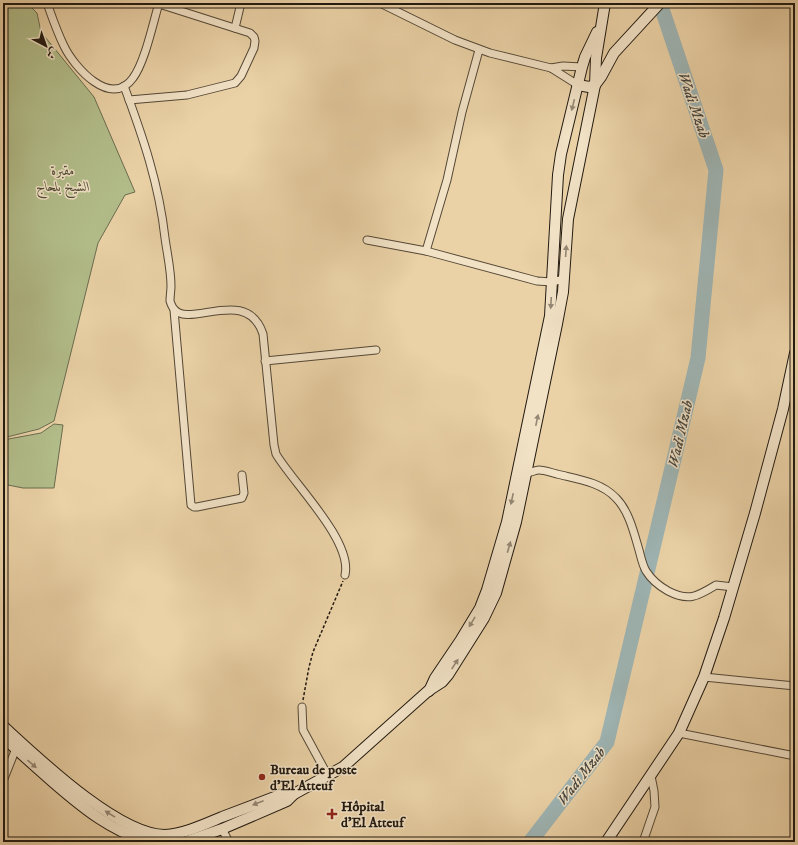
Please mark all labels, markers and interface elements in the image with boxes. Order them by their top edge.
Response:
north arrow [26,26,66,66]
text: ش [43,44,61,62]
water label: Wadi Mzab [673,70,714,141]
one-way arrow [570,99,576,111]
park label: مقبرة الشيخ بلحاج [36,162,90,199]
one-way arrow [562,245,569,257]
one-way arrow [548,297,555,309]
water label: Wadi Mzab [664,398,698,469]
one-way arrow [535,414,541,426]
one-way arrow [508,493,514,505]
one-way arrow [506,541,512,553]
one-way arrow [468,616,475,628]
one-way arrow [451,659,459,669]
water label: Wadi Mzab [553,743,610,809]
one-way arrow [27,759,37,768]
place label: Bureau de poste d'El Atteuf [270,761,357,795]
marker: Bureau de poste d'El Atteuf [257,772,267,782]
place label: Hôpital d'El Atteuf [341,798,406,832]
one-way arrow [251,801,263,807]
marker: Hôpital d'El Atteuf [326,808,338,820]
one-way arrow [104,810,116,817]

